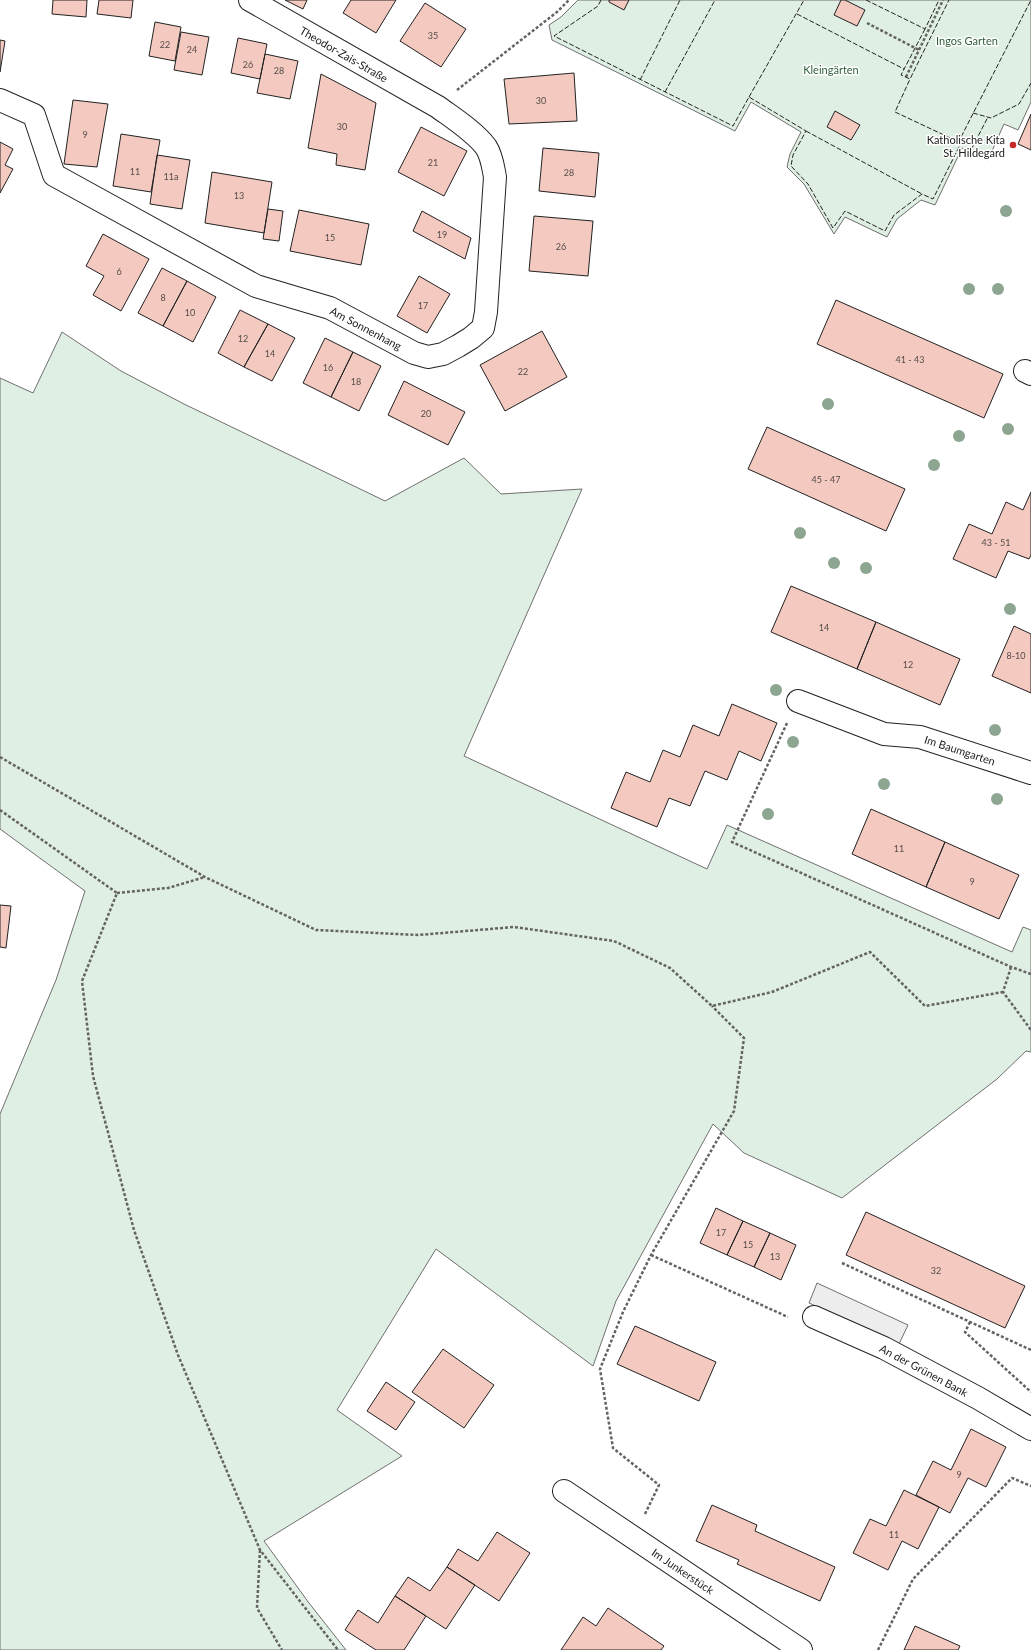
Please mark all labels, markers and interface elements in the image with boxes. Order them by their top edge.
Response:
street label: Theodor-Zais-Straße [298,23,391,85]
house number: 35 [428,30,438,41]
park label: Ingos Garten [936,34,998,47]
house number: 22 [160,39,170,50]
house number: 24 [187,44,197,55]
house number: 26 [243,59,253,70]
park label: Kleingärten [803,63,859,76]
house number: 28 [274,65,284,76]
house number: 30 [536,95,546,106]
house number: 30 [337,121,347,132]
house number: 9 [82,129,88,140]
place label: Katholische Kita St. Hildegard [927,133,1005,159]
marker: Katholische Kita St. Hildegard [1008,140,1018,150]
house number: 21 [428,157,438,168]
house number: 11 [130,166,140,177]
house number: 28 [564,167,574,178]
house number: 11a [164,171,178,182]
house number: 13 [234,190,244,201]
house number: 19 [437,229,447,240]
house number: 15 [325,232,335,243]
house number: 26 [556,241,566,252]
house number: 6 [116,266,122,277]
house number: 8 [160,292,166,303]
house number: 17 [418,300,428,311]
street label: Am Sonnenhang [328,304,404,352]
house number: 10 [185,307,195,318]
house number: 12 [238,333,248,344]
house number: 14 [265,348,275,359]
house number: 41 - 43 [896,354,924,365]
house number: 16 [323,362,333,373]
house number: 22 [518,366,528,377]
house number: 18 [351,376,361,387]
house number: 20 [421,408,431,419]
house number: 45 - 47 [812,474,840,485]
house number: 43 - 51 [982,537,1010,548]
house number: 14 [819,622,829,633]
house number: 8-10 [1006,650,1026,661]
house number: 12 [903,659,913,670]
street label: Im Baumgarten [923,732,997,768]
house number: 11 [894,843,904,854]
house number: 9 [969,876,975,887]
house number: 17 [716,1227,726,1238]
house number: 15 [743,1239,753,1250]
house number: 13 [770,1251,780,1262]
house number: 32 [931,1265,941,1276]
street label: An der Grünen Bank [878,1341,971,1399]
house number: 9 [956,1469,962,1480]
house number: 11 [889,1529,899,1540]
street label: Im Junkerstück [650,1545,717,1597]

